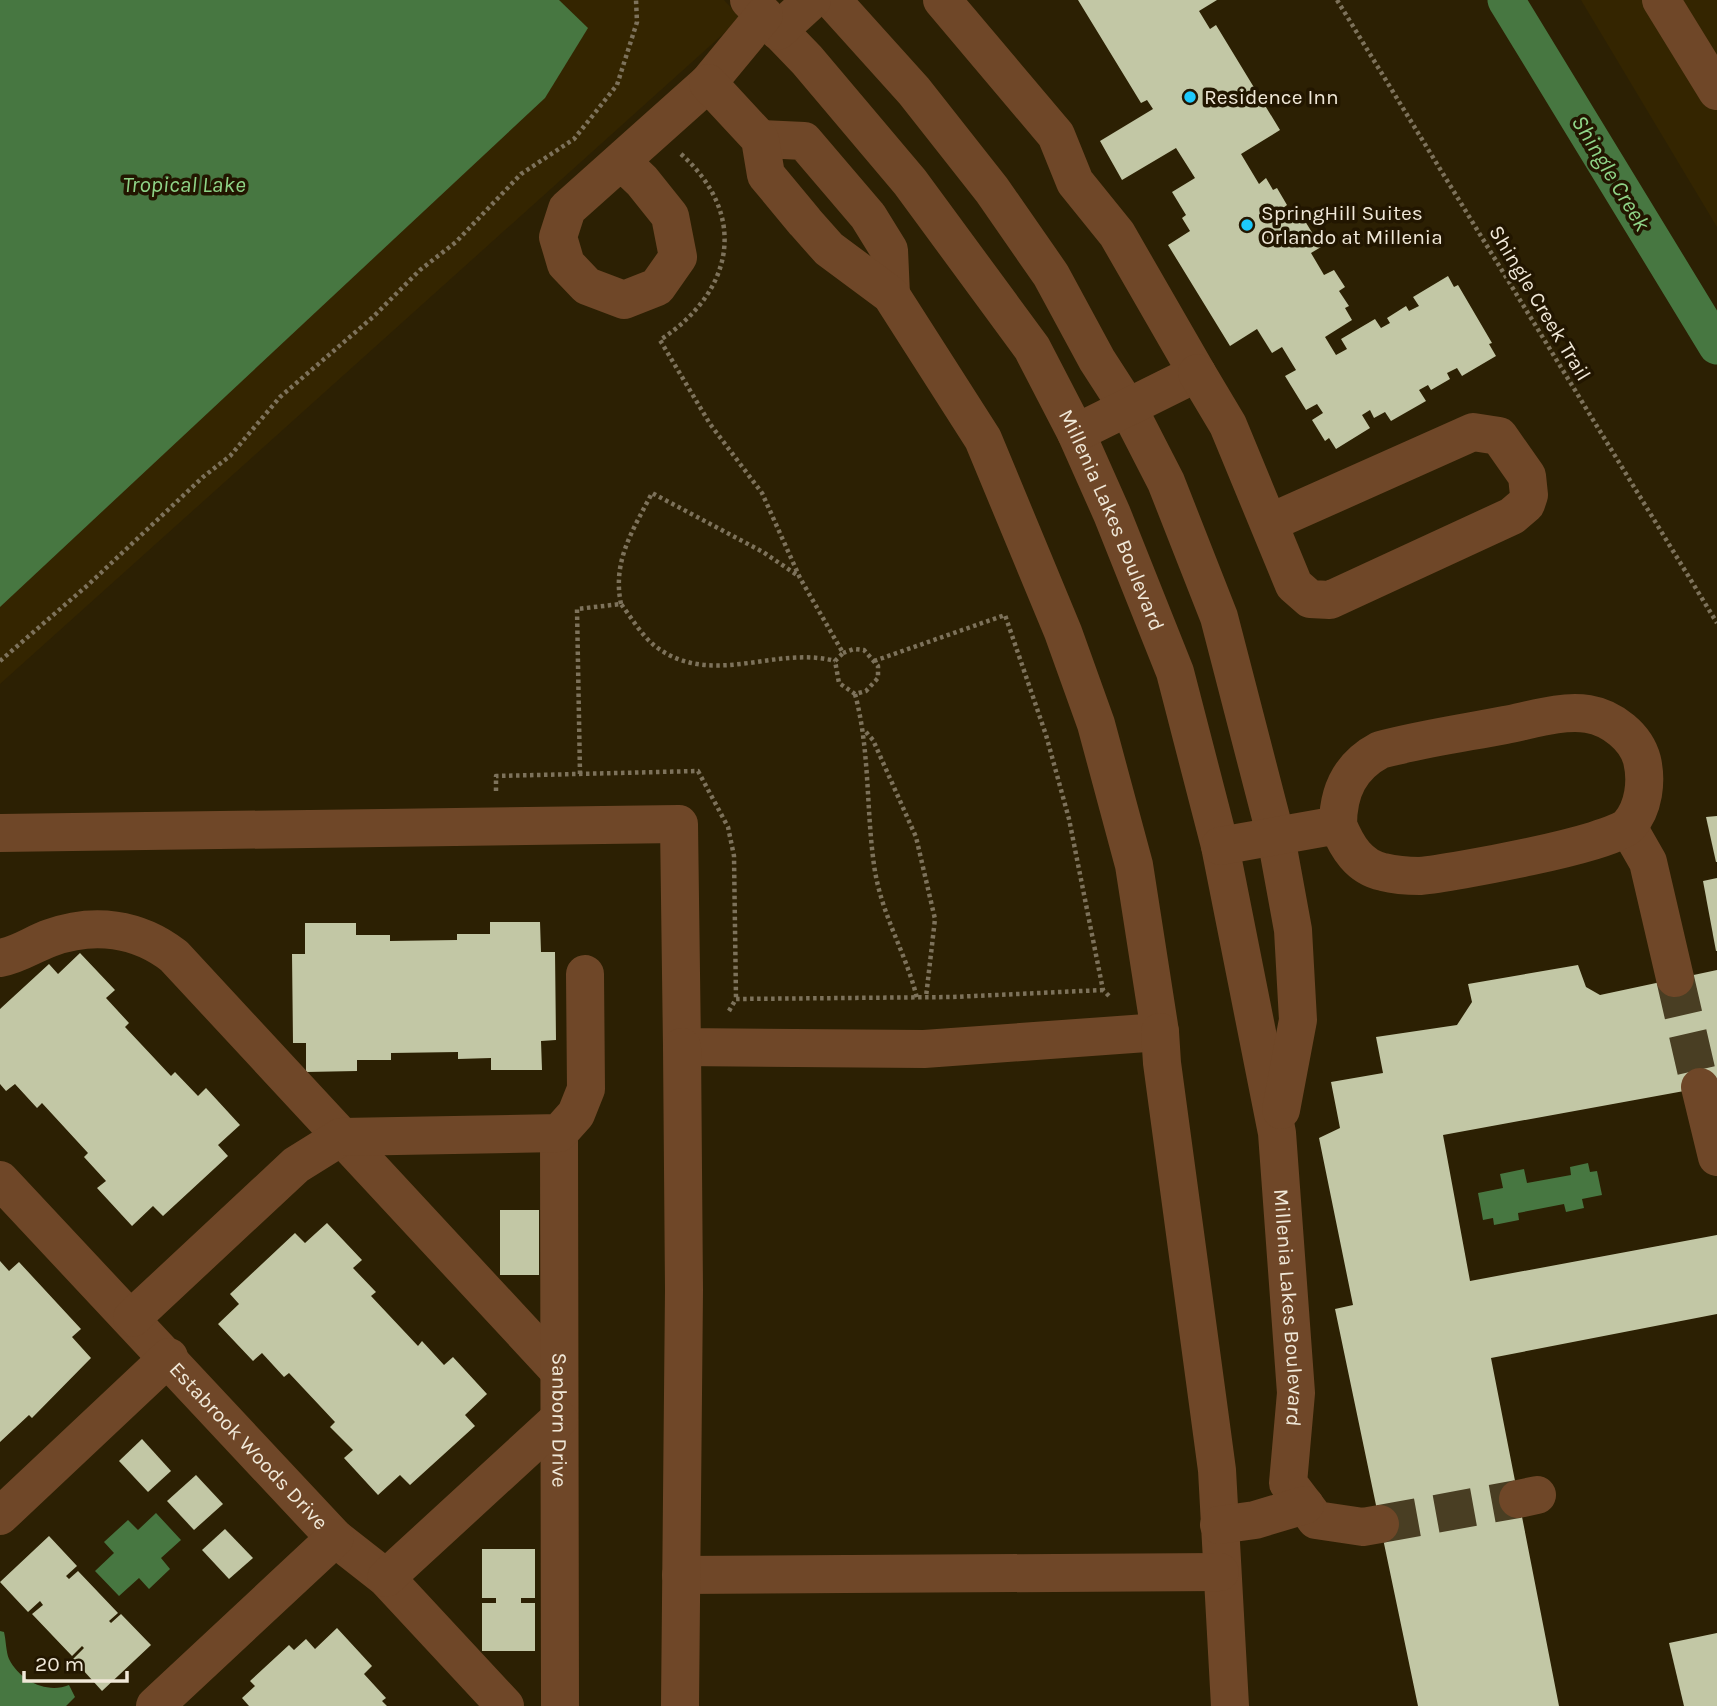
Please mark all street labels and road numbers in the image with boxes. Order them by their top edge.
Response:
street label: Shingle Creek Trail [1484,221,1596,385]
street label: Millenia Lakes Boulevard [1054,405,1169,634]
street label: Millenia Lakes Boulevard [1269,1188,1308,1428]
street label: Sanborn Drive [547,1352,572,1488]
street label: Estabrook Woods Drive [164,1357,333,1535]

